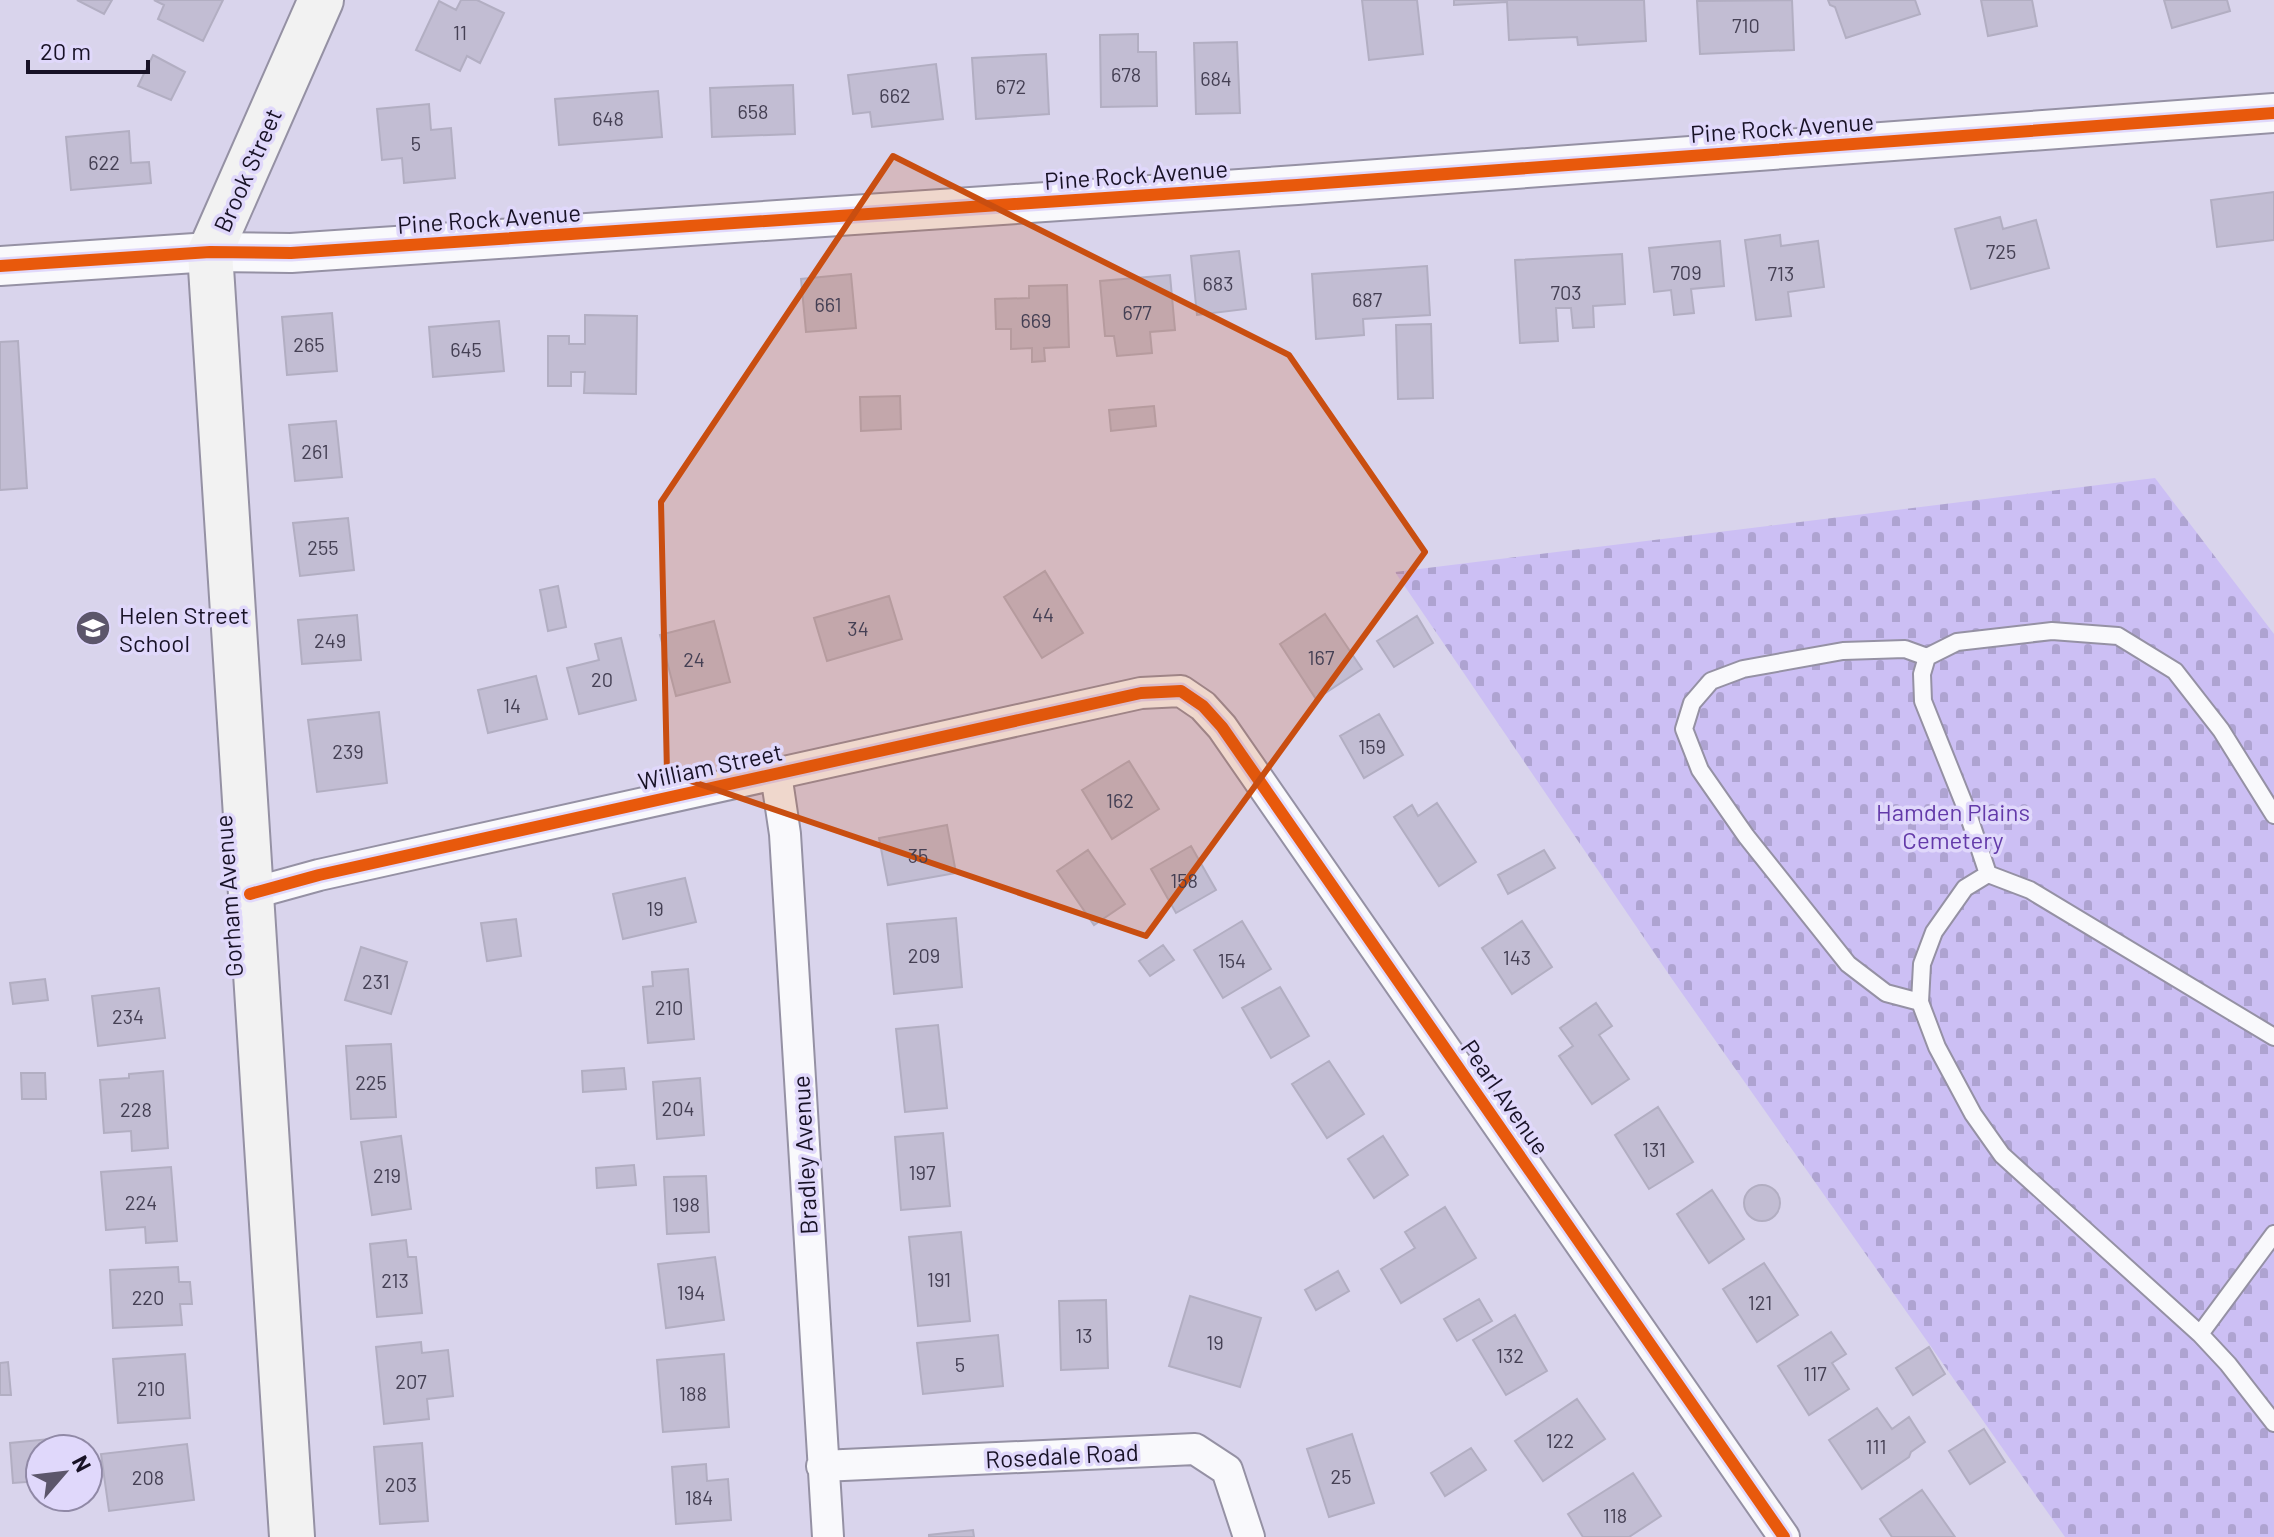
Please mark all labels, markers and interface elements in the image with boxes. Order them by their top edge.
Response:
house number: 710 [1732,13,1760,37]
house number: 11 [453,20,467,44]
scale bar [28,24,148,74]
text: 20 m [40,36,91,65]
house number: 678 [1111,62,1141,86]
house number: 684 [1200,66,1232,90]
house number: 672 [996,74,1026,98]
house number: 662 [879,83,911,107]
house number: 658 [738,99,769,123]
street label: Brook Street [207,104,287,236]
house number: 648 [592,106,624,130]
street label: Pine Rock Avenue [1689,106,1875,148]
house number: 5 [411,131,421,155]
house number: 622 [88,150,120,174]
street label: Pine Rock Avenue [1043,153,1229,195]
street label: Pine Rock Avenue [396,197,582,239]
house number: 725 [1986,239,2016,263]
house number: 709 [1670,260,1702,284]
house number: 713 [1768,261,1794,285]
house number: 683 [1202,271,1234,295]
house number: 703 [1550,280,1582,304]
house number: 687 [1352,287,1383,311]
house number: 661 [814,292,842,316]
house number: 677 [1122,300,1152,324]
house number: 669 [1020,308,1052,332]
house number: 265 [293,332,325,356]
house number: 645 [450,337,482,361]
house number: 261 [301,439,329,463]
house number: 255 [307,535,339,559]
place label: Helen Street School [119,600,249,657]
house number: 44 [1032,602,1054,626]
school or university icon: Helen Street School [74,609,112,647]
house number: 34 [847,616,869,640]
house number: 249 [314,628,346,652]
house number: 167 [1308,645,1335,669]
house number: 24 [683,647,705,671]
house number: 20 [591,667,613,691]
house number: 14 [503,693,521,717]
house number: 159 [1358,734,1386,758]
street label: William Street [635,737,785,795]
house number: 239 [332,739,364,763]
house number: 162 [1106,788,1134,812]
park label: Hamden Plains Cemetery [1876,797,2030,854]
street label: Gorham Avenue [208,814,248,978]
house number: 35 [908,843,928,867]
house number: 158 [1170,868,1198,892]
house number: 19 [646,896,664,920]
house number: 209 [908,943,940,967]
house number: 143 [1503,945,1531,969]
house number: 154 [1218,948,1246,972]
house number: 231 [362,969,390,993]
house number: 210 [655,995,683,1019]
house number: 234 [112,1004,144,1028]
street label: Pearl Avenue [1456,1034,1556,1160]
house number: 225 [355,1070,387,1094]
street label: Bradley Avenue [785,1075,823,1235]
house number: 204 [661,1096,695,1120]
house number: 228 [120,1097,152,1121]
house number: 131 [1642,1137,1666,1161]
house number: 197 [909,1160,936,1184]
house number: 219 [373,1163,401,1187]
house number: 224 [125,1190,157,1214]
house number: 198 [672,1192,700,1216]
house number: 191 [927,1267,951,1291]
house number: 213 [381,1268,409,1292]
house number: 194 [677,1280,705,1304]
house number: 220 [132,1285,164,1309]
house number: 121 [1748,1290,1772,1314]
house number: 13 [1075,1323,1093,1347]
house number: 19 [1206,1330,1224,1354]
house number: 132 [1496,1343,1524,1367]
house number: 5 [955,1352,965,1376]
house number: 117 [1803,1361,1827,1385]
house number: 207 [395,1369,427,1393]
house number: 210 [137,1376,165,1400]
house number: 188 [679,1381,707,1405]
house number: 122 [1546,1428,1574,1452]
north arrow [24,1433,104,1513]
house number: 111 [1865,1434,1887,1458]
street label: Rosedale Road [985,1437,1139,1473]
text: N [68,1451,97,1476]
house number: 25 [1331,1464,1352,1488]
house number: 208 [132,1465,164,1489]
house number: 203 [385,1472,417,1496]
house number: 184 [685,1485,713,1509]
house number: 118 [1603,1503,1627,1527]

